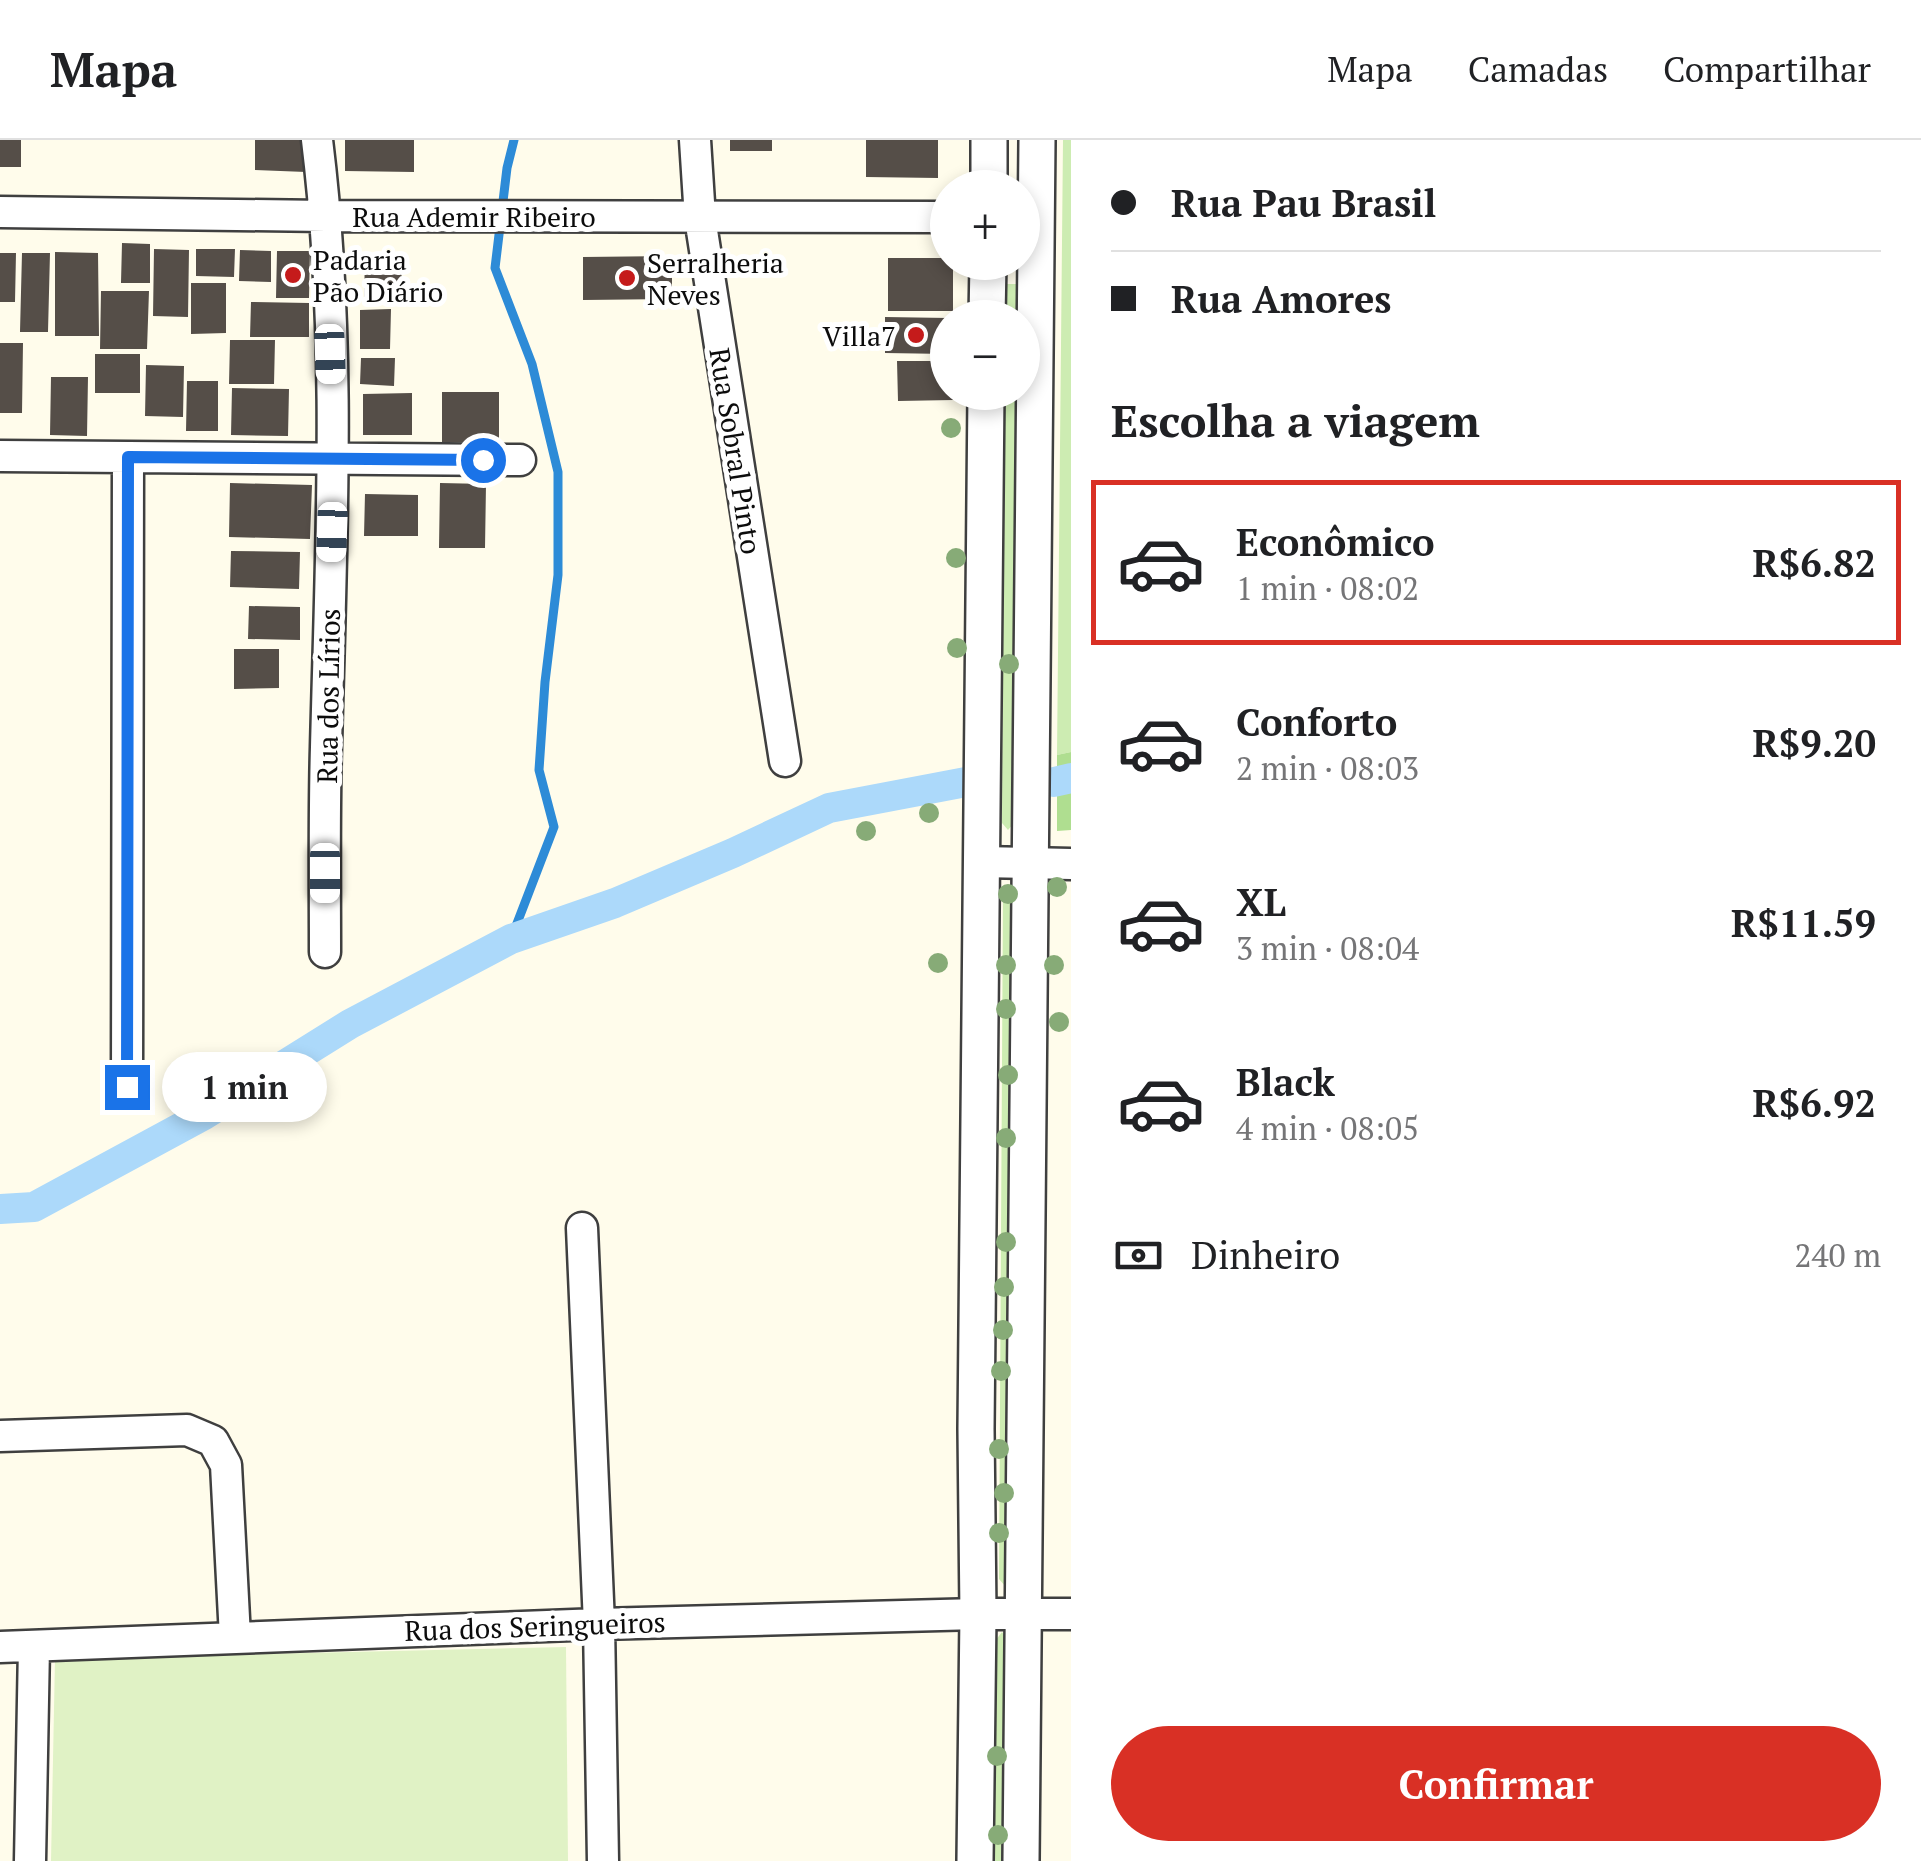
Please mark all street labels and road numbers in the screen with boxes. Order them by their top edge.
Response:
street label: Rua Ademir Ribeiro [352,198,596,235]
street label: Rua Sobral Pinto [701,345,771,557]
street label: Rua dos Lírios [308,608,348,784]
street label: Rua dos Seringueiros [404,1603,666,1649]

